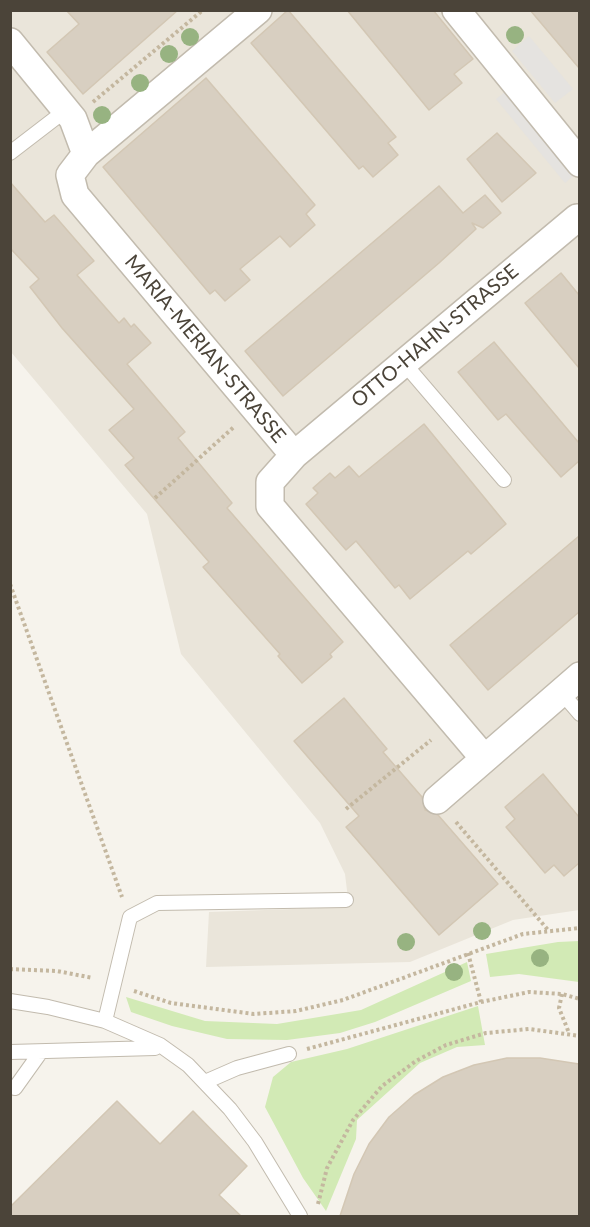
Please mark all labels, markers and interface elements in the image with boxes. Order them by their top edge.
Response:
street label: MARIA-MERIAN-STRASSE [119,250,291,448]
street label: OTTO-HAHN-STRASSE [347,259,523,413]

